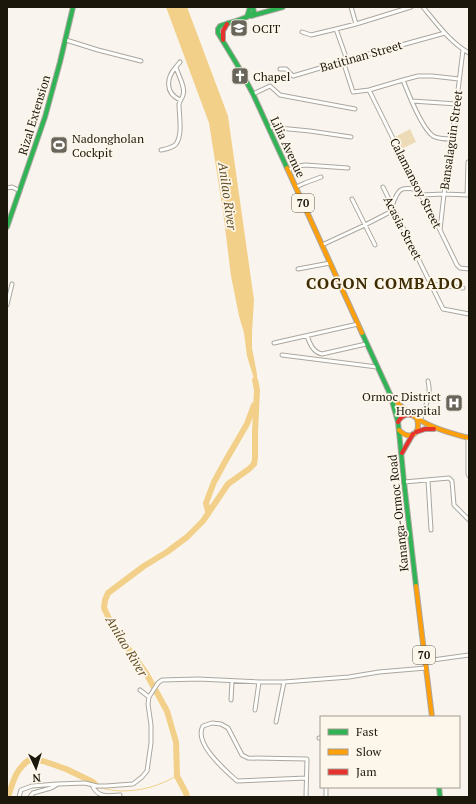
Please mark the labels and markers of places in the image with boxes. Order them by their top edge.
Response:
school or university icon: OCIT [229,18,249,38]
place label: OCIT [252,21,281,36]
church icon: Chapel [230,66,250,86]
place label: Chapel [253,69,291,84]
place label: Nadongholan Cockpit [72,131,144,160]
sports icon: Nadongholan Cockpit [49,135,69,155]
place label: Ormoc District Hospital [362,389,442,418]
hospital icon: Ormoc District Hospital [444,393,464,413]

